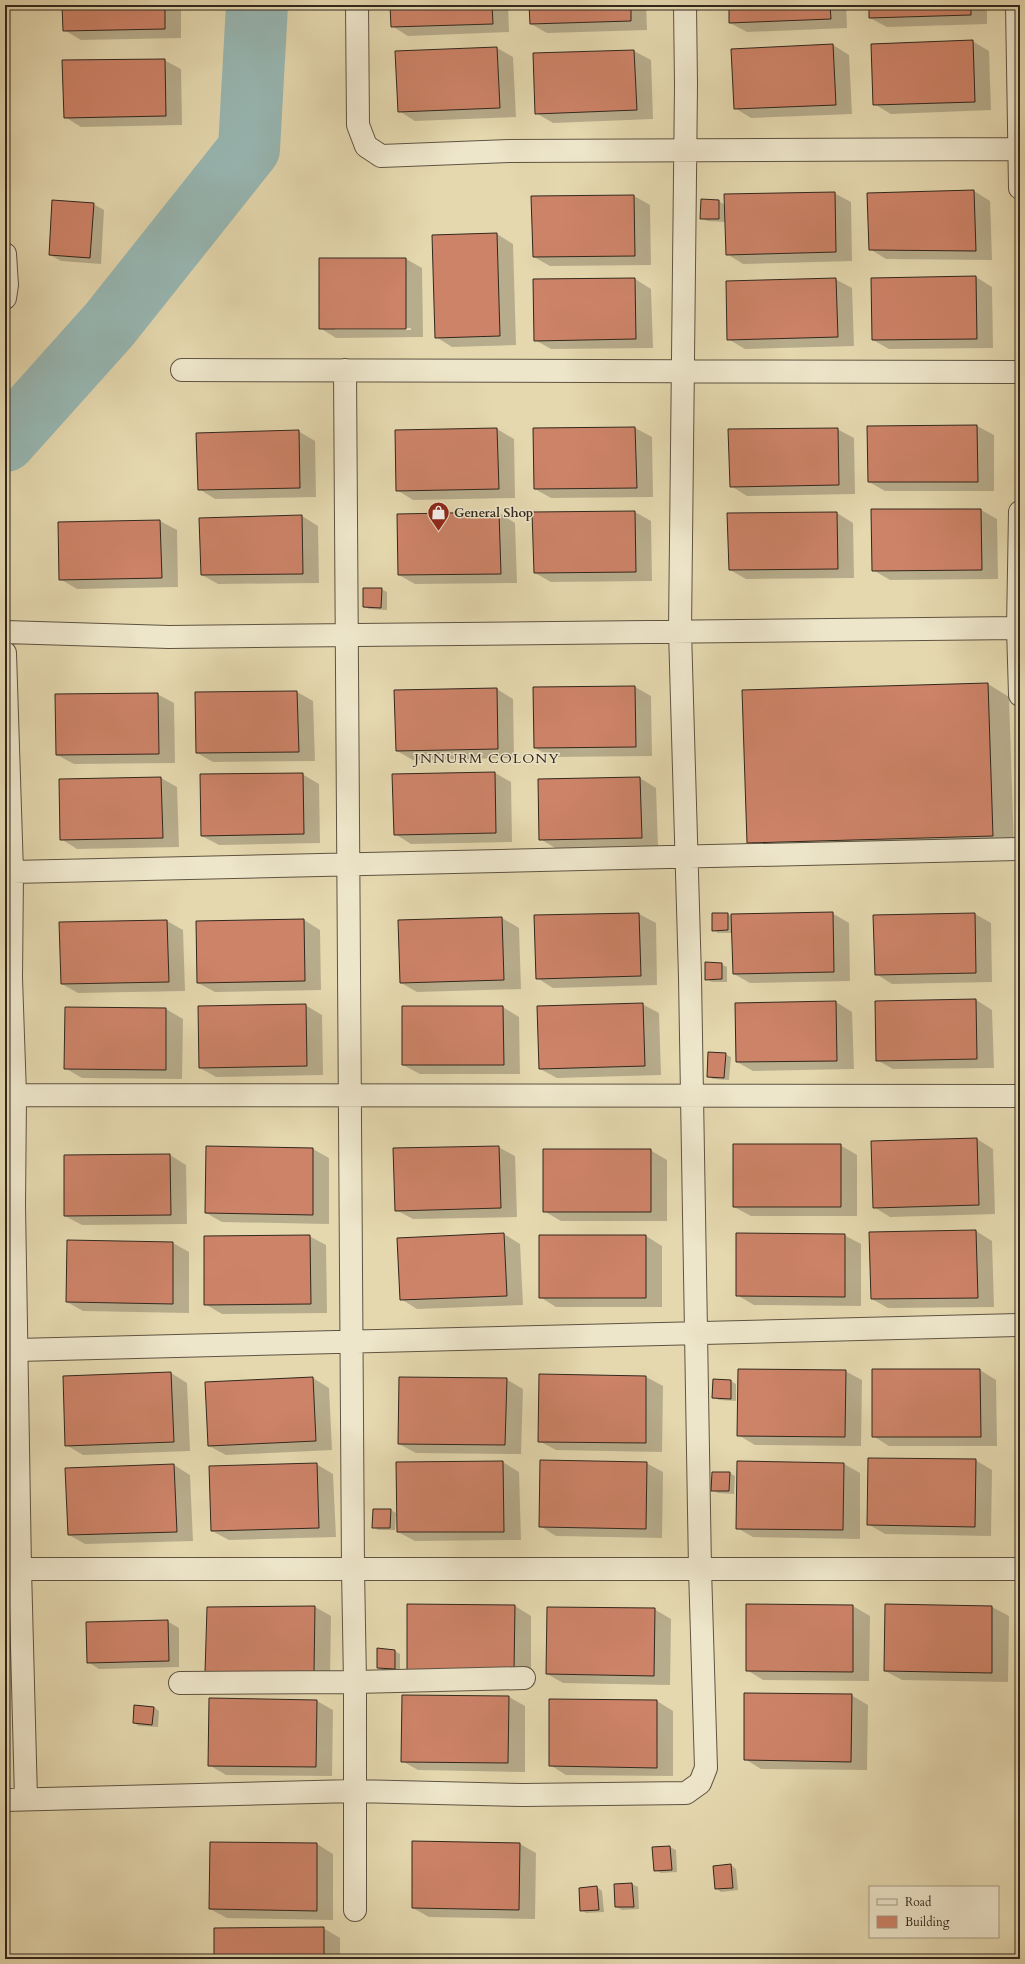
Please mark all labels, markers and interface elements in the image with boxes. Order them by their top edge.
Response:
shop icon: General Shop [426,499,452,532]
place label: General Shop [454,504,533,522]
district label: JNNURM COLONY [412,749,560,768]
legend [869,1886,999,1938]
text: Road [905,1894,932,1910]
text: Building [905,1914,950,1930]

